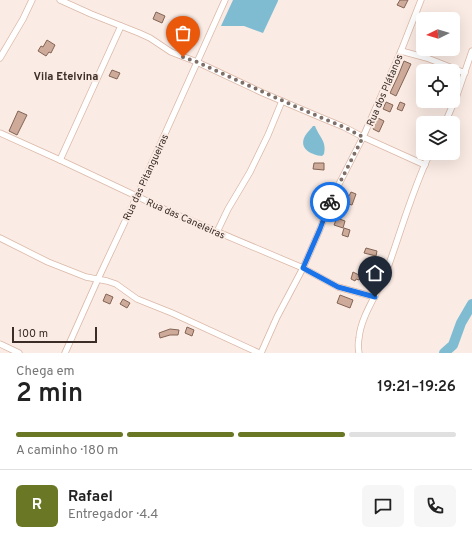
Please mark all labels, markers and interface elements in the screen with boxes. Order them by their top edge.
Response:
north arrow [416,12,460,56]
map controls [416,12,460,160]
pin [166,16,200,57]
icon: bag [172,22,194,44]
street label: Rua dos Plátanos [364,52,407,129]
button: locate [416,64,460,108]
district label: Vila Etelvina [34,70,98,84]
button: layers [416,116,460,160]
street label: Rua das Pitangueiras [121,132,172,223]
courier [310,182,350,222]
icon: bike [319,191,341,213]
street label: Rua das Caneleiras [144,196,227,243]
pin [358,256,392,297]
icon: home [364,262,386,284]
scale bar [12,325,97,344]
text: 100 m [18,327,48,341]
text: Chega em [16,364,75,380]
text: 2 min [16,378,83,411]
text: 19:21–19:26 [377,378,456,397]
text: A caminho · 180 m [16,443,118,459]
button: chat [362,485,404,527]
button: phone [414,485,456,527]
text: Rafael [68,488,113,507]
text: R [32,496,42,515]
text: Entregador · 4.4 [68,507,158,523]

